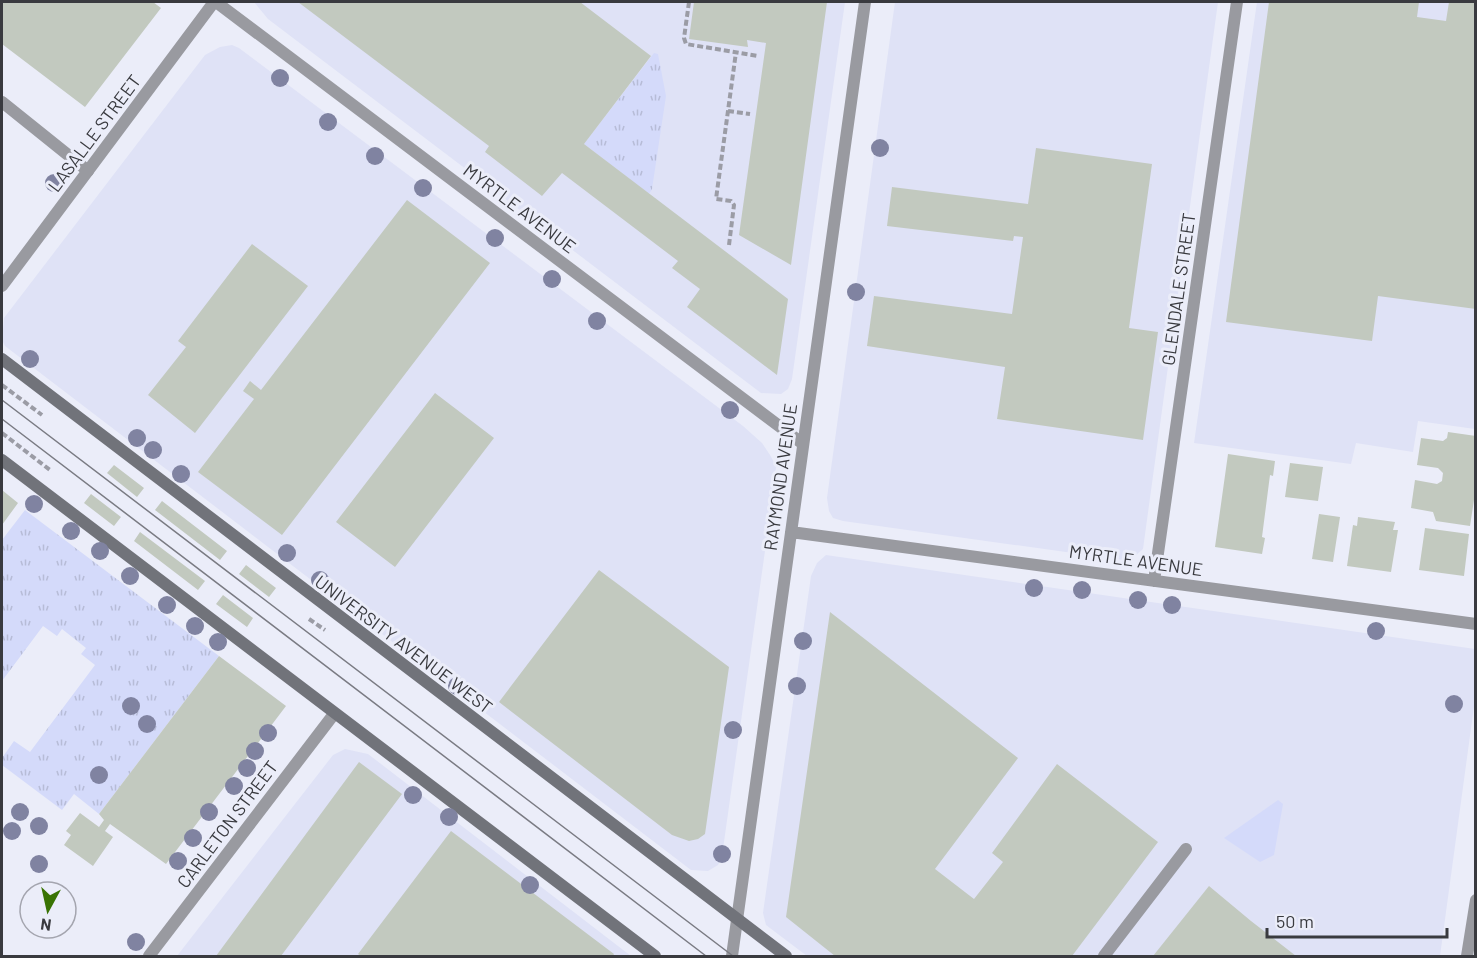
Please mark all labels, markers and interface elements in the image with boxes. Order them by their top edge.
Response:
street label: LASALLE STREET [43,70,145,196]
street label: MYRTLE AVENUE [459,159,581,257]
street label: GLENDALE STREET [1156,211,1200,367]
street label: RAYMOND AVENUE [759,402,801,552]
street label: MYRTLE AVENUE [1068,540,1204,580]
street label: UNIVERSITY AVENUE WEST [311,570,497,718]
street label: CARLETON STREET [172,756,282,892]
north arrow [18,880,78,940]
scale bar [1267,901,1447,939]
text: 50 m [1276,910,1314,932]
text: N [39,915,52,935]

